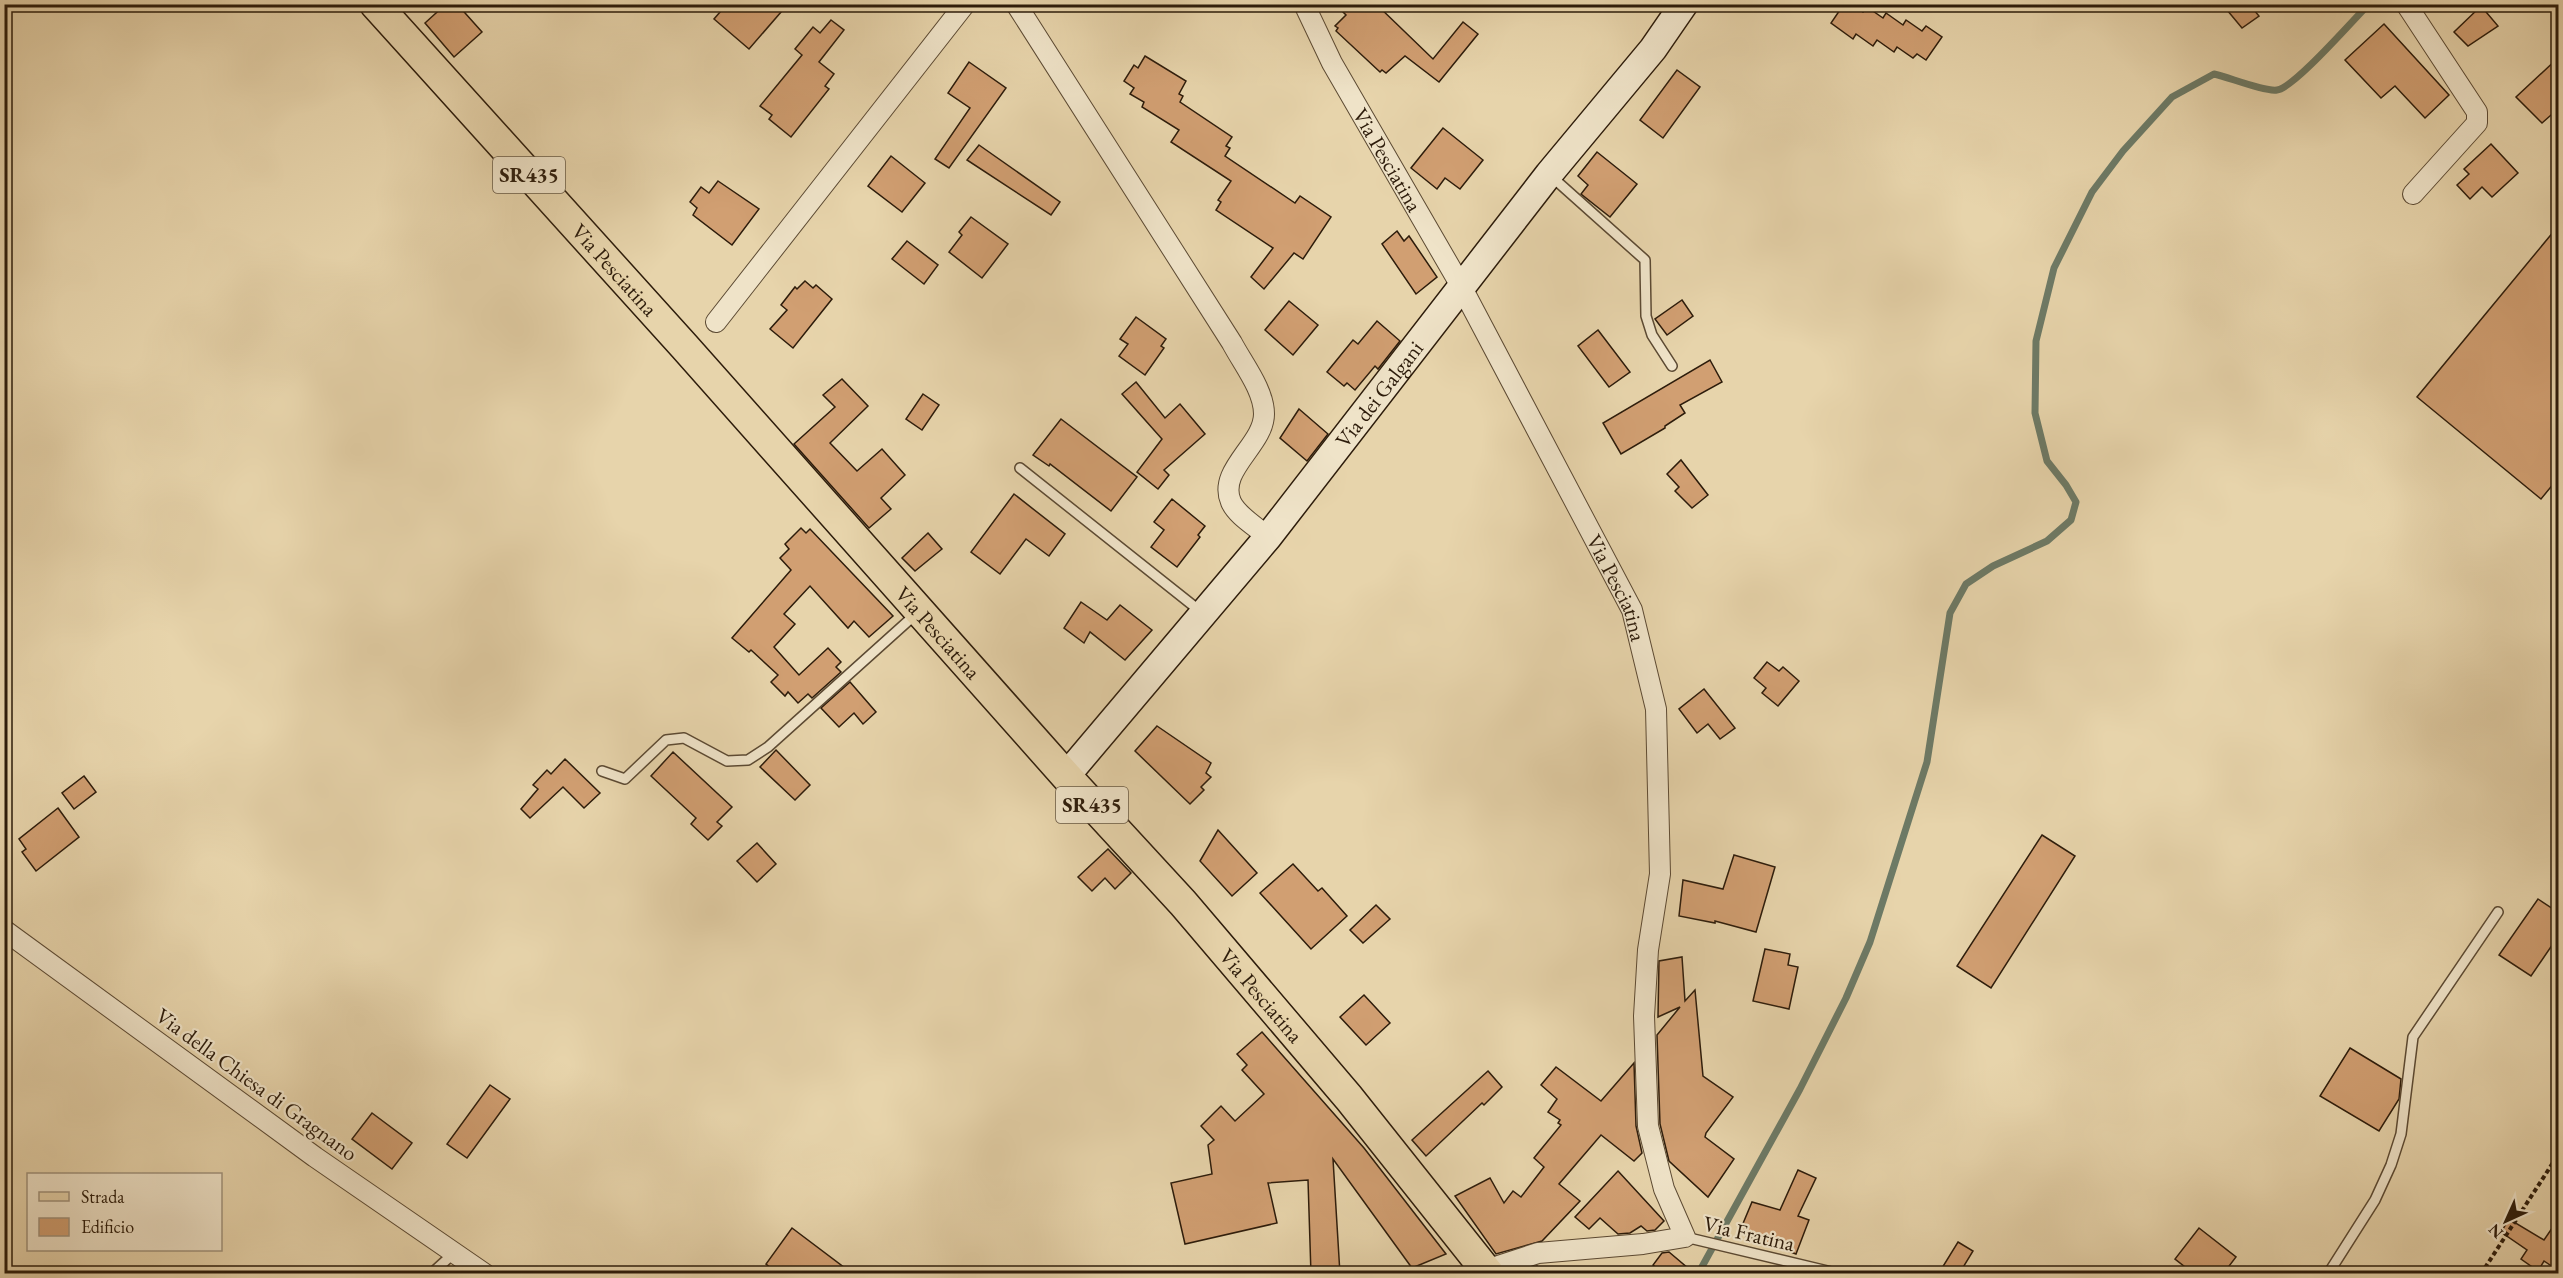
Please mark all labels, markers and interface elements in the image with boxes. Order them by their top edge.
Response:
street label: Via Pesciatina [1346,103,1429,217]
road number: SR435 [493,157,565,193]
street label: Via Pesciatina [565,217,664,323]
street label: Via dei Galgani [1329,335,1430,454]
street label: Via Pesciatina [1579,529,1653,644]
street label: Via Pesciatina [889,580,987,686]
road number: SR435 [1056,787,1128,823]
street label: Via Pesciatina [1213,942,1310,1049]
street label: Via della Chiesa di Gragnano [150,1001,364,1168]
legend [27,1173,222,1251]
text: Strada [81,1185,125,1208]
north arrow [2476,1191,2536,1251]
street label: Via Fratina [1700,1209,1798,1258]
text: Edificio [81,1215,134,1238]
text: N [2484,1219,2508,1243]

